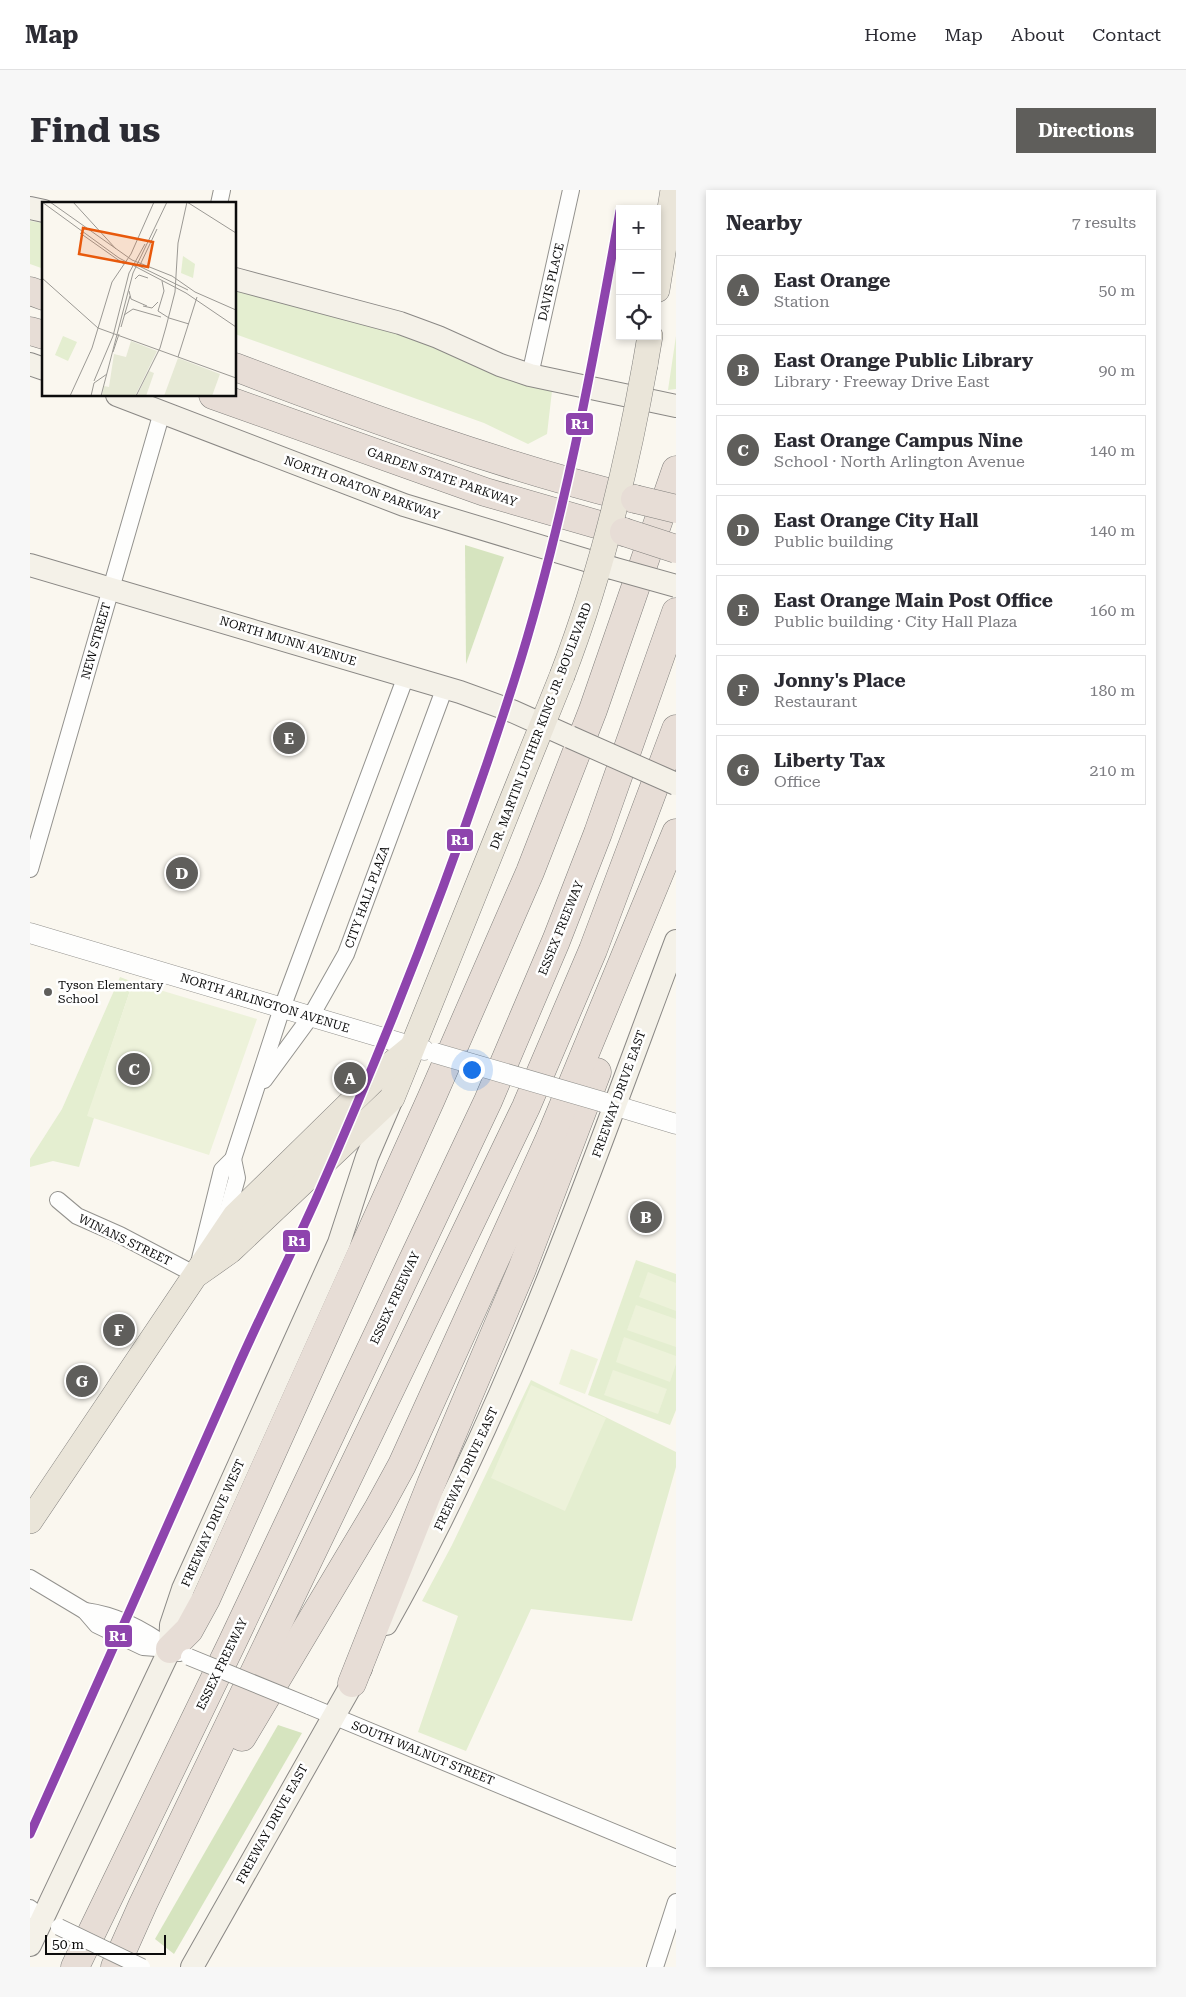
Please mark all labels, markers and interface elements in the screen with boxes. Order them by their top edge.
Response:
text: Map [25,21,79,49]
text: Home [864,24,916,45]
text: Map [944,24,983,45]
text: About [1011,24,1064,45]
text: Contact [1092,24,1161,45]
button: Directions [1016,108,1156,153]
text: Find us [30,110,160,151]
inset map [42,202,236,396]
map controls [616,205,661,340]
button: + [616,205,661,250]
text: Nearby [726,211,802,235]
text: 7 results [1072,213,1136,232]
street label: DAVIS PLACE [535,242,567,322]
button: − [616,250,661,295]
text: East Orange [774,269,890,292]
text: A [737,281,749,300]
text: 50 m [1098,281,1135,300]
text: Station [774,292,830,311]
button: locate [616,295,661,340]
text: East Orange Public Library [774,349,1033,372]
text: B [737,361,749,380]
text: 90 m [1098,361,1135,380]
text: Library · Freeway Drive East [774,372,989,391]
line badge: R1 [565,412,594,436]
text: R1 [571,416,589,432]
text: East Orange Campus Nine [774,429,1023,452]
text: C [737,441,749,460]
text: 140 m [1089,441,1135,460]
street label: GARDEN STATE PARKWAY [365,445,520,510]
text: School · North Arlington Avenue [774,452,1025,471]
street label: NORTH ORATON PARKWAY [282,453,442,523]
text: East Orange City Hall [774,509,978,532]
text: D [737,521,749,540]
text: 140 m [1089,521,1135,540]
text: Public building [774,532,893,551]
text: East Orange Main Post Office [774,589,1053,612]
street label: NEW STREET [78,601,114,681]
street label: DR. MARTIN LUTHER KING JR. BOULEVARD [487,601,595,851]
text: E [738,601,748,620]
text: 160 m [1089,601,1135,620]
text: Public building · City Hall Plaza [774,612,1017,631]
street label: NORTH MUNN AVENUE [218,613,358,669]
text: Jonny's Place [774,669,906,692]
text: F [738,681,748,700]
text: 180 m [1089,681,1135,700]
text: Restaurant [774,692,857,711]
pin: E [273,719,305,757]
text: Liberty Tax [774,749,885,772]
text: G [737,761,749,780]
text: 210 m [1089,761,1135,780]
text: Office [774,772,820,791]
line badge: R1 [446,828,474,852]
text: R1 [451,832,469,848]
street label: CITY HALL PLAZA [342,843,392,950]
pin: D [166,854,198,892]
street label: ESSEX FREEWAY [536,878,587,977]
street label: NORTH ARLINGTON AVENUE [179,971,351,1035]
place label: Tyson Elementary School [58,978,164,1006]
marker: Tyson Elementary School [42,986,54,998]
street label: FREEWAY DRIVE EAST [589,1028,649,1160]
pin: C [118,1050,150,1088]
your location [459,1057,485,1083]
pin: A [334,1059,366,1097]
pin: B [630,1198,662,1236]
street label: WINANS STREET [76,1211,174,1269]
line badge: R1 [282,1229,311,1253]
text: R1 [288,1233,306,1249]
street label: ESSEX FREEWAY [367,1249,423,1347]
pin: F [103,1311,135,1349]
pin: G [66,1362,98,1400]
street label: FREEWAY DRIVE EAST [431,1405,501,1533]
street label: FREEWAY DRIVE WEST [179,1457,247,1589]
street label: ESSEX FREEWAY [194,1615,251,1712]
line badge: R1 [104,1624,133,1648]
text: R1 [109,1628,127,1644]
street label: SOUTH WALNUT STREET [350,1718,496,1788]
street label: FREEWAY DRIVE EAST [233,1762,311,1886]
scale bar [45,1932,166,1955]
text: 50 m [52,1936,84,1952]

